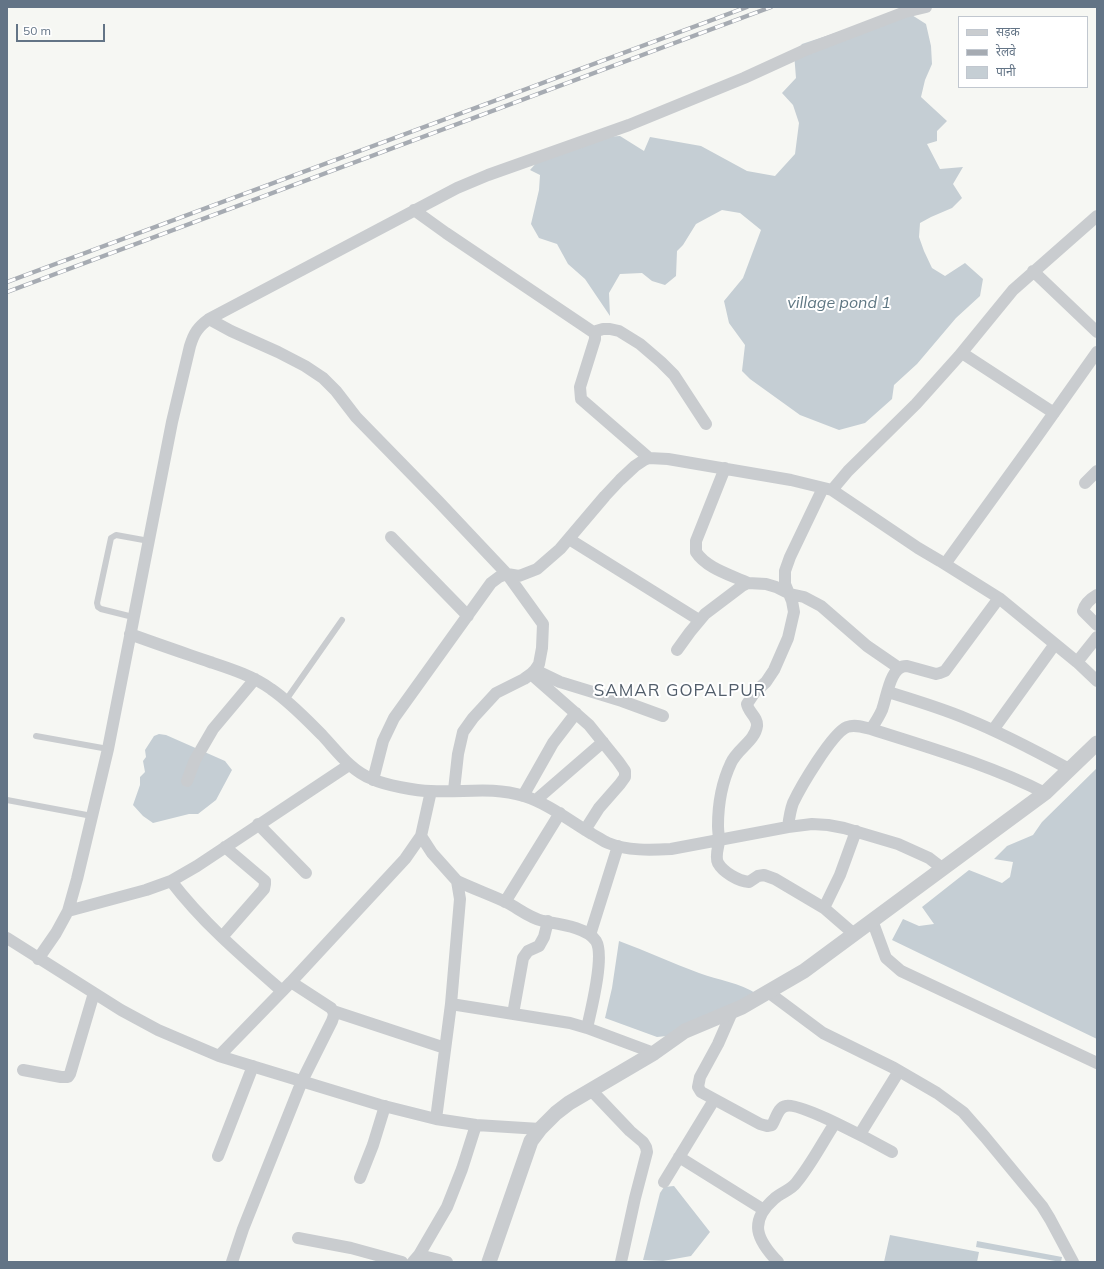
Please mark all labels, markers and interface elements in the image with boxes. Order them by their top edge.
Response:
scale bar [18,16,107,42]
legend [958,16,1088,88]
text: 50 m [23,23,51,38]
text: सड़क [996,24,1020,39]
text: रेलवे [996,44,1016,59]
text: पानी [996,64,1016,79]
water label: village pond 1 [787,293,891,313]
district label: SAMAR GOPALPUR [594,681,766,701]

